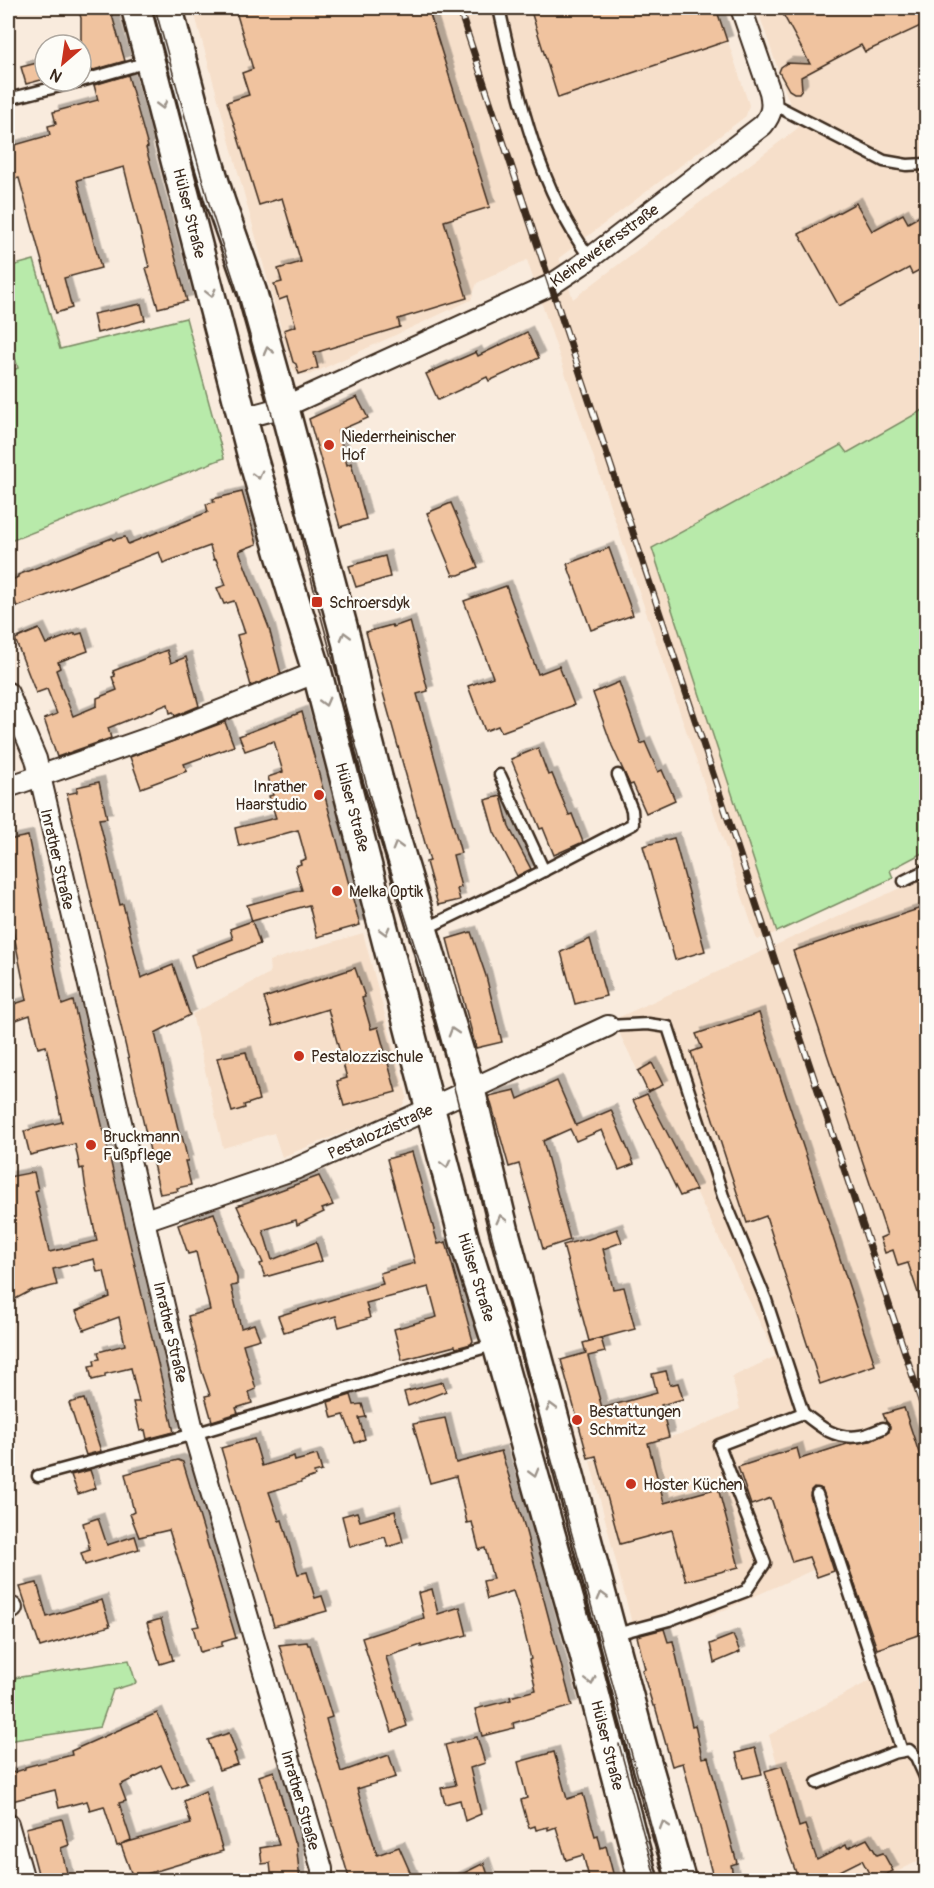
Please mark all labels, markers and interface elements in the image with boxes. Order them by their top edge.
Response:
north arrow [33,33,93,93]
text: N [46,64,66,87]
one-way arrow [155,99,167,109]
street label: Hülser Straße [168,166,210,260]
street label: Kleinewefersstraße [546,200,663,292]
one-way arrow [204,287,216,298]
one-way arrow [263,346,276,356]
place label: Niederrheinischer Hof [341,427,457,465]
marker: Niederrheinischer Hof [322,438,336,452]
one-way arrow [250,470,263,480]
place label: Schroersdyk [329,593,410,613]
marker: Schroersdyk [310,595,324,609]
one-way arrow [340,631,353,641]
one-way arrow [318,697,331,707]
street label: Hülser Straße [330,760,374,854]
place label: Inrather Haarstudio [235,777,307,815]
marker: Inrather Haarstudio [312,788,326,802]
street label: Inrather Straße [36,807,78,912]
one-way arrow [392,841,404,851]
place label: Melka Optik [349,882,424,902]
marker: Melka Optik [330,884,344,898]
one-way arrow [378,926,391,936]
one-way arrow [448,1027,460,1038]
place label: Pestalozzischule [311,1047,423,1067]
marker: Pestalozzischule [292,1049,306,1063]
street label: Pestalozzistraße [325,1100,436,1164]
place label: Bruckmann Fußpflege [103,1127,180,1165]
marker: Bruckmann Fußpflege [84,1138,98,1152]
one-way arrow [438,1159,451,1169]
one-way arrow [496,1214,509,1224]
street label: Hülser Straße [453,1230,499,1324]
street label: Inrather Straße [149,1280,191,1385]
place label: Bestattungen Schmitz [589,1402,681,1440]
one-way arrow [546,1403,559,1413]
marker: Bestattungen Schmitz [570,1413,584,1427]
one-way arrow [526,1468,539,1478]
place label: Hoster Küchen [643,1475,743,1495]
marker: Hoster Küchen [624,1477,638,1491]
one-way arrow [596,1591,609,1601]
one-way arrow [584,1676,597,1686]
street label: Hülser Straße [586,1698,628,1792]
street label: Inrather Straße [276,1748,324,1853]
one-way arrow [659,1820,671,1831]

